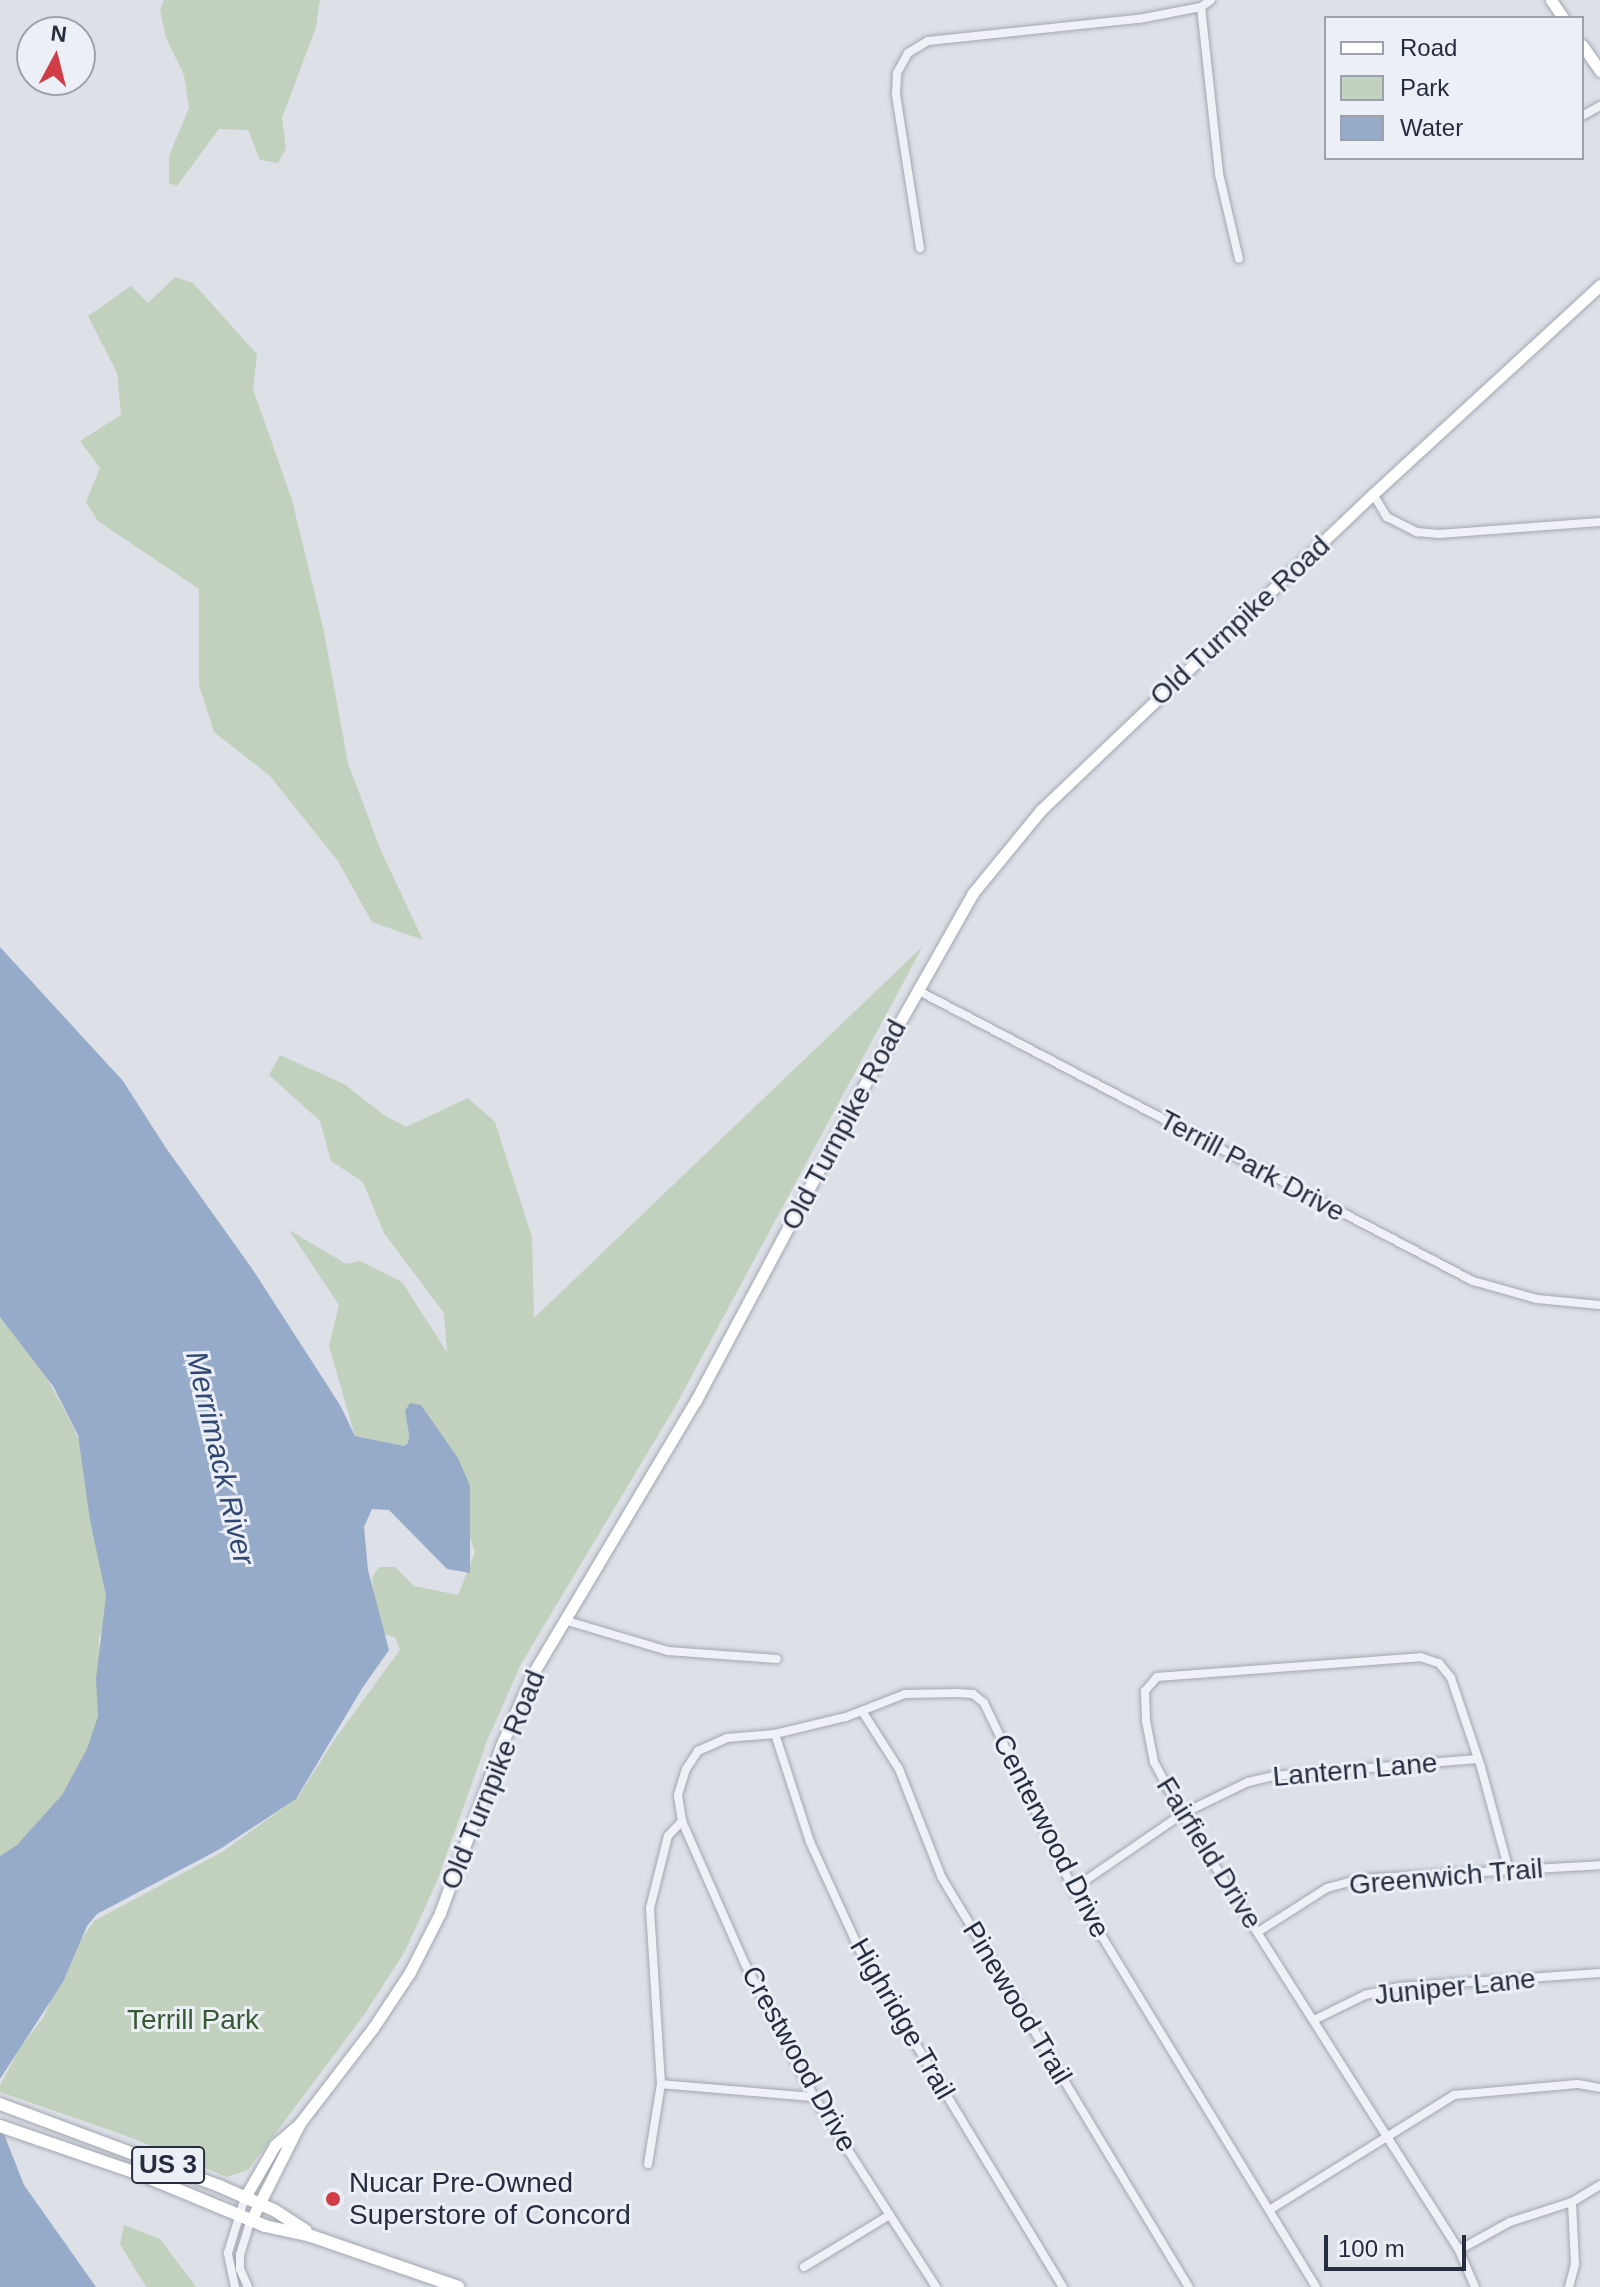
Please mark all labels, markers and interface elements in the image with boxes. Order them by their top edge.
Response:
north arrow [16,16,96,96]
legend [1324,16,1584,160]
text: N [49,20,68,47]
text: Road [1400,34,1457,61]
text: Park [1400,74,1449,101]
text: Water [1400,114,1463,141]
street label: Old Turnpike Road [1143,529,1337,713]
street label: Old Turnpike Road [774,1014,914,1236]
street label: Terrill Park Drive [1153,1103,1351,1229]
water label: Merrimack River [178,1348,262,1568]
street label: Old Turnpike Road [434,1665,552,1895]
street label: Centerwood Drive [985,1729,1117,1943]
street label: Lantern Lane [1271,1746,1439,1794]
street label: Fairfield Drive [1149,1771,1269,1935]
street label: Greenwich Trail [1347,1852,1545,1902]
street label: Pinewood Trail [955,1915,1079,2091]
street label: Highridge Trail [842,1932,962,2106]
street label: Crestwood Drive [734,1960,864,2158]
street label: Juniper Lane [1373,1962,1537,2012]
park label: Terrill Park [127,2003,259,2037]
road number: US 3 [130,2143,206,2187]
place label: Nucar Pre-Owned Superstore of Concord [349,2166,631,2232]
marker: Nucar Pre-Owned Superstore of Concord [324,2190,342,2208]
scale bar [1328,2219,1470,2269]
text: 100 m [1338,2235,1405,2262]

